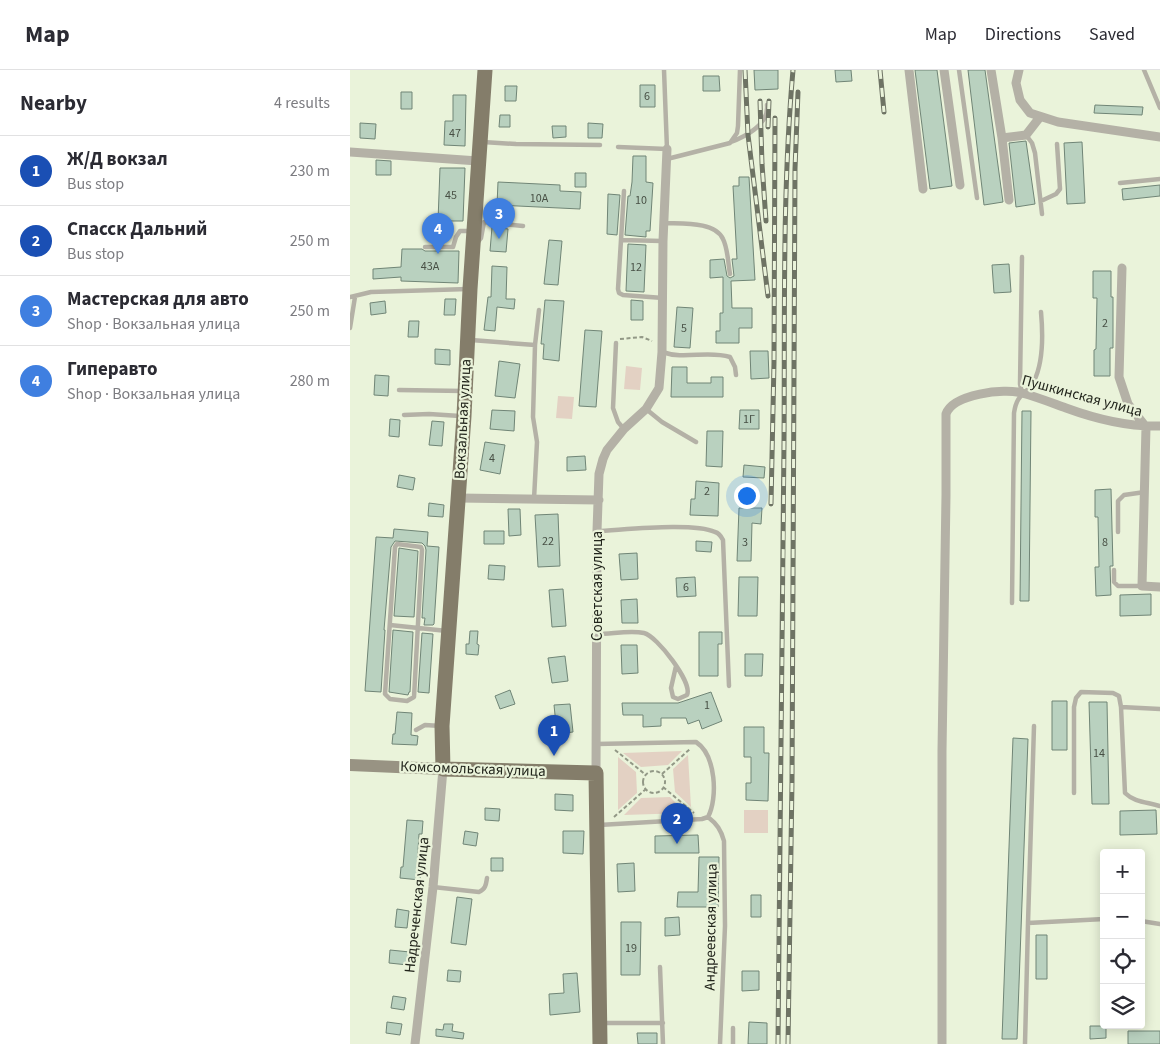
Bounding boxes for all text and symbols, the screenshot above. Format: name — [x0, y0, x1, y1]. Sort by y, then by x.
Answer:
text: Map — [25, 17, 70, 52]
text: Map — [925, 22, 957, 47]
text: Directions — [985, 22, 1061, 47]
text: Saved — [1089, 22, 1135, 47]
text: Nearby — [20, 88, 87, 118]
house number: 6 — [644, 88, 650, 105]
text: 4 results — [274, 92, 330, 114]
house number: 47 — [449, 125, 461, 142]
text: Ж/Д вокзал — [67, 146, 168, 173]
text: 1 — [32, 160, 40, 182]
text: 230 m — [290, 160, 330, 182]
text: Bus stop — [67, 173, 124, 195]
house number: 45 — [445, 187, 457, 204]
house number: 10А — [530, 190, 549, 207]
house number: 10 — [635, 192, 647, 209]
pin: 3 — [483, 198, 515, 239]
pin: 4 — [422, 213, 454, 254]
text: Спасск Дальний — [67, 216, 207, 243]
text: 2 — [32, 230, 40, 252]
text: 250 m — [290, 230, 330, 252]
text: Bus stop — [67, 243, 124, 265]
house number: 43А — [421, 258, 440, 275]
house number: 12 — [630, 259, 642, 276]
text: Мастерская для авто — [67, 286, 249, 313]
text: 3 — [32, 300, 40, 322]
text: 250 m — [290, 300, 330, 322]
text: Shop · Вокзальная улица — [67, 313, 240, 335]
house number: 2 — [1102, 315, 1108, 332]
house number: 5 — [681, 320, 687, 337]
text: Гиперавто — [67, 356, 158, 383]
street label: Вокзальная улица — [449, 358, 477, 480]
text: 4 — [32, 370, 40, 392]
text: 280 m — [290, 370, 330, 392]
street label: Пушкинская улица — [1019, 370, 1145, 422]
text: Shop · Вокзальная улица — [67, 383, 240, 405]
house number: 1Г — [743, 411, 755, 428]
house number: 4 — [489, 450, 495, 467]
house number: 2 — [704, 483, 710, 500]
your location — [734, 483, 760, 509]
street label: Советская улица — [587, 531, 608, 641]
house number: 22 — [542, 533, 554, 550]
house number: 3 — [742, 534, 748, 551]
house number: 8 — [1102, 534, 1108, 551]
house number: 6 — [683, 579, 689, 596]
house number: 1 — [704, 697, 710, 714]
pin: 1 — [538, 715, 570, 756]
house number: 14 — [1093, 745, 1105, 762]
street label: Комсомольская улица — [400, 756, 546, 782]
pin: 2 — [661, 803, 693, 844]
street label: Надреченская улица — [399, 836, 435, 974]
map controls — [1100, 849, 1145, 1029]
button: + — [1100, 849, 1145, 894]
street label: Андреевская улица — [699, 863, 723, 991]
button: − — [1100, 894, 1145, 939]
button: locate — [1100, 939, 1145, 984]
house number: 19 — [625, 940, 637, 957]
button: layers — [1100, 984, 1145, 1029]

